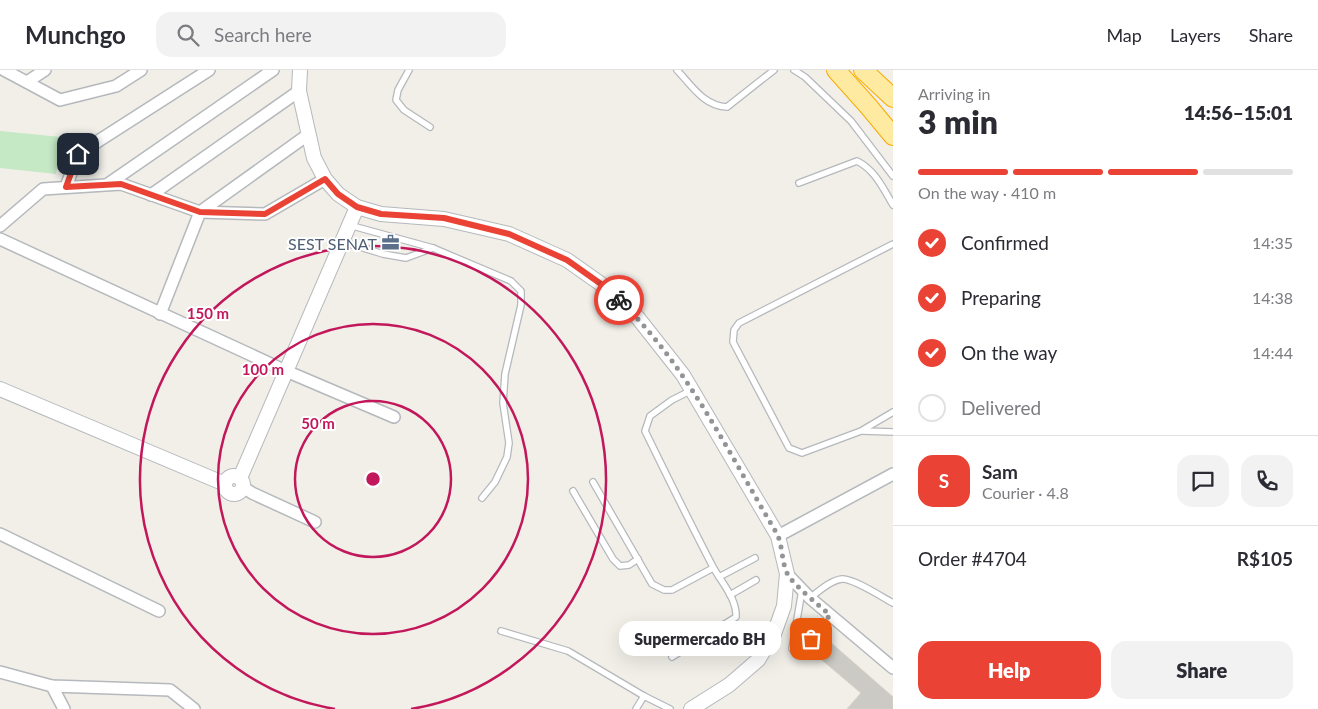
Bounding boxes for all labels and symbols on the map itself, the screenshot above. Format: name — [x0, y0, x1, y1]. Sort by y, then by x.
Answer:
pin — [57, 133, 99, 175]
office icon: SEST SENAT — [381, 233, 401, 253]
place label: SEST SENAT — [288, 234, 378, 253]
courier — [594, 275, 644, 325]
text: 150 m — [187, 304, 229, 322]
text: 100 m — [242, 360, 284, 378]
text: 50 m — [301, 414, 335, 432]
centre of rings — [364, 470, 382, 488]
pin — [790, 618, 832, 660]
callout: Supermercado BH — [618, 622, 781, 656]

